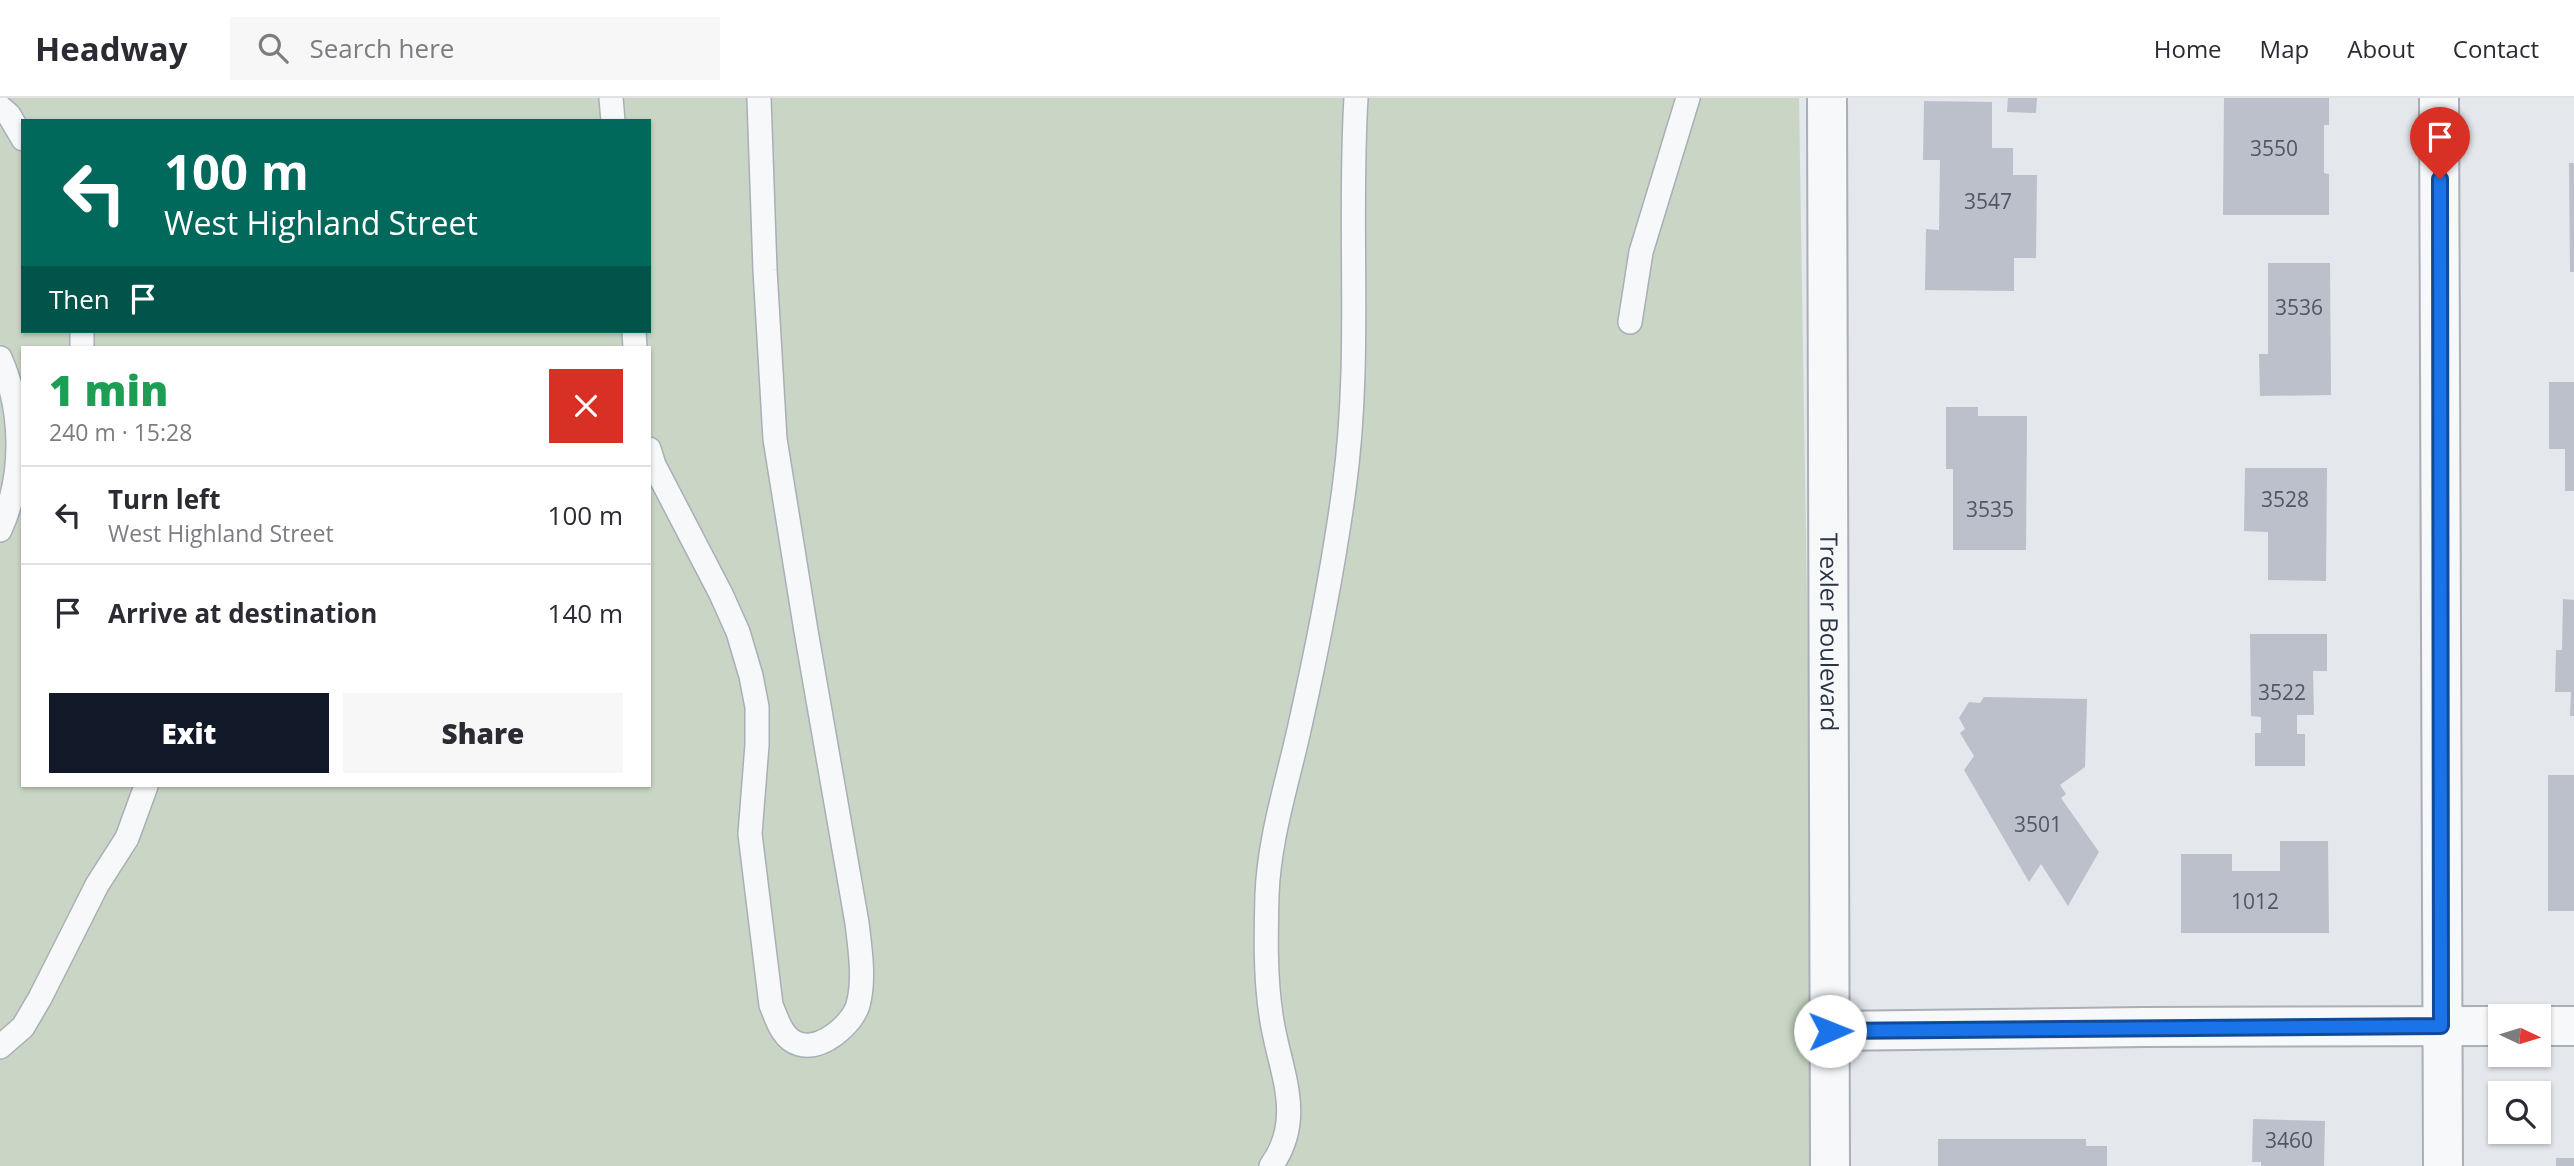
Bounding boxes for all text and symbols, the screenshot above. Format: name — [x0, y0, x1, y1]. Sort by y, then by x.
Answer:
search box — [230, 17, 720, 80]
text: Headway — [35, 26, 188, 71]
icon: search — [254, 29, 292, 67]
text: Search here — [310, 30, 454, 66]
text: Home — [2154, 32, 2222, 65]
text: Map — [2260, 32, 2309, 65]
text: About — [2347, 32, 2415, 65]
text: Contact — [2453, 32, 2539, 65]
pin — [2410, 107, 2470, 179]
icon: arrive — [2421, 118, 2459, 156]
house number: 3550 — [2250, 134, 2298, 162]
text: 100 m — [164, 138, 309, 204]
icon: left — [49, 147, 140, 238]
house number: 3547 — [1964, 187, 2012, 215]
text: West Highland Street — [164, 201, 478, 244]
icon: arrive — [124, 280, 162, 318]
text: Then — [49, 281, 110, 317]
house number: 3536 — [2275, 293, 2323, 321]
text: 1 min — [49, 361, 168, 418]
button: close — [549, 369, 623, 443]
text: 240 m · 15:28 — [49, 416, 192, 448]
text: Turn left — [108, 481, 220, 517]
house number: 3528 — [2261, 485, 2309, 513]
house number: 3535 — [1966, 495, 2014, 523]
icon: left — [49, 496, 87, 534]
text: 100 m — [548, 497, 623, 533]
text: West Highland Street — [108, 517, 334, 549]
street label: Trexler Boulevard — [1813, 533, 1847, 731]
icon: arrive — [49, 594, 87, 632]
text: Arrive at destination — [108, 595, 377, 631]
text: 140 m — [548, 595, 623, 631]
house number: 3522 — [2258, 678, 2306, 706]
button: Exit — [49, 693, 329, 773]
button: Share — [343, 693, 623, 773]
house number: 3501 — [2014, 810, 2062, 838]
house number: 1012 — [2231, 887, 2279, 915]
position arrow — [1793, 994, 1867, 1068]
north arrow — [2488, 1004, 2552, 1068]
map controls — [2488, 1004, 2551, 1144]
button: search — [2488, 1081, 2551, 1144]
house number: 3460 — [2265, 1126, 2313, 1154]

